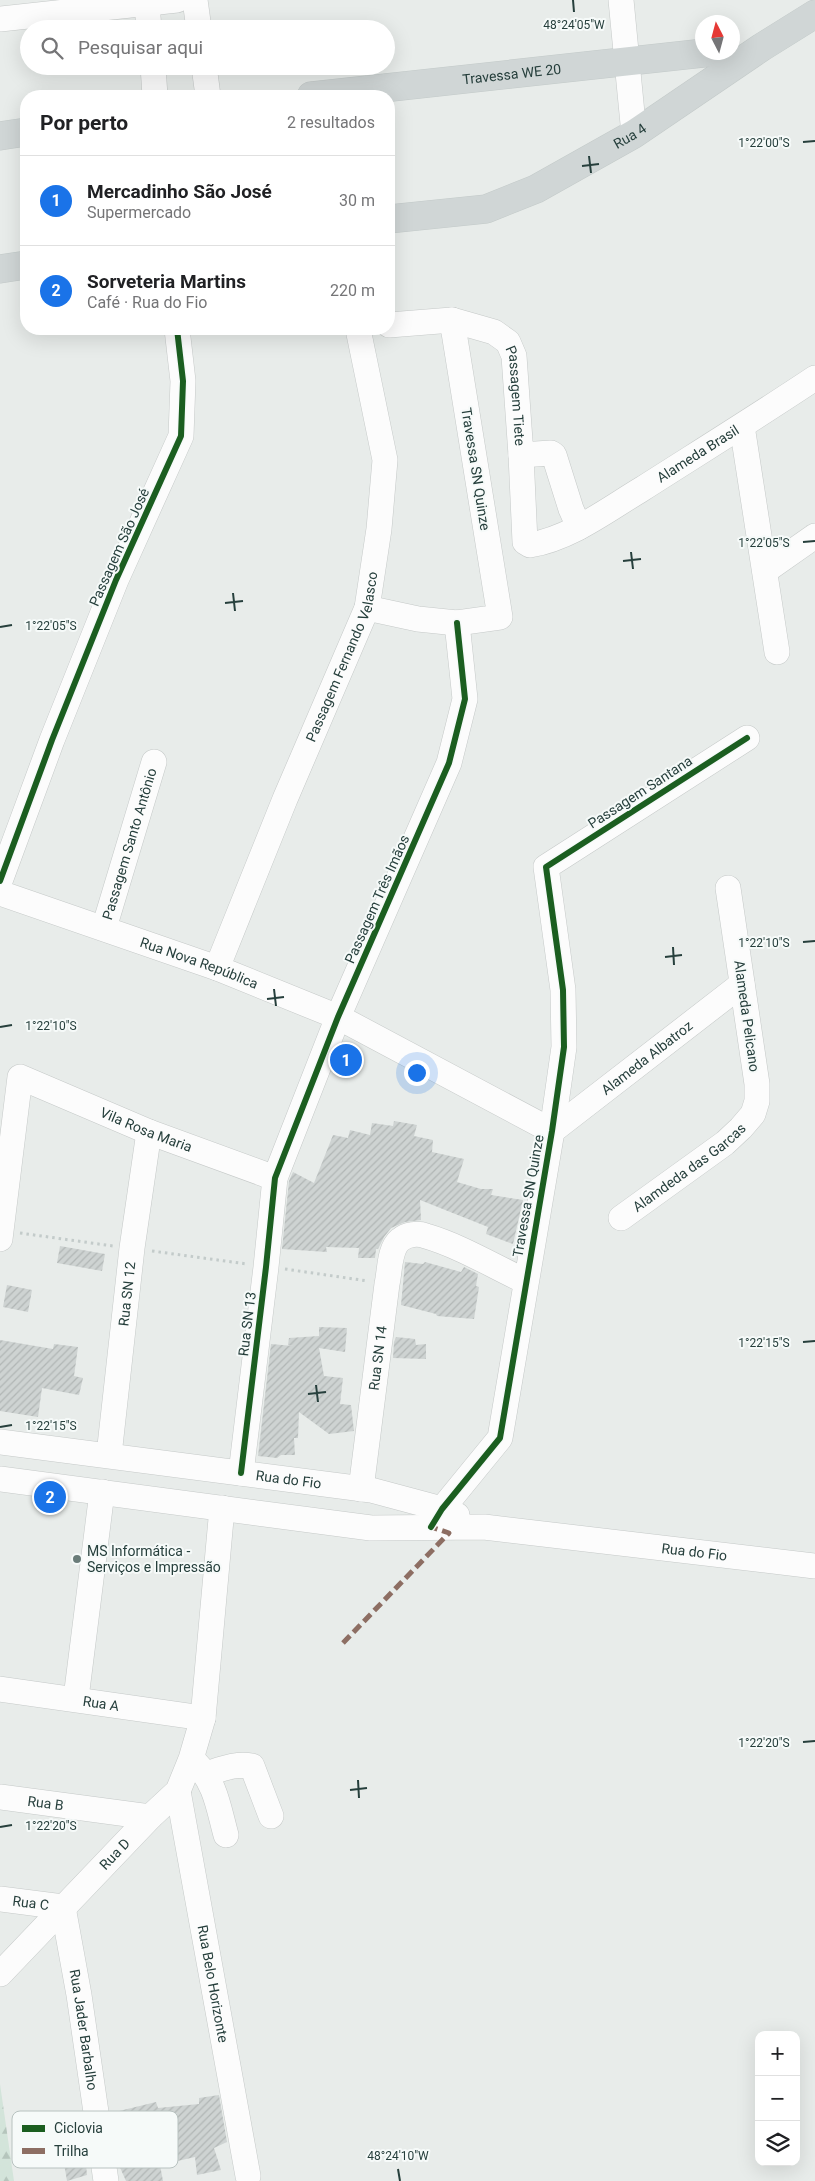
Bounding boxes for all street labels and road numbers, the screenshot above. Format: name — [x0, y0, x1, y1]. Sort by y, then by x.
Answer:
street label: Travessa WE 20 — [462, 61, 562, 87]
street label: Rua 4 — [611, 120, 649, 152]
street label: Passagem Tiete — [502, 343, 528, 446]
street label: Travessa SN Quinze — [458, 407, 494, 531]
street label: Alameda Brasil — [654, 422, 742, 485]
street label: Passagem São José — [86, 486, 152, 608]
street label: Passagem Fernando Velasco — [303, 570, 380, 744]
street label: Passagem Santana — [585, 752, 695, 832]
street label: Passagem Santo Antônio — [99, 766, 160, 921]
street label: Passagem Três Imãos — [341, 832, 413, 966]
street label: Rua Nova República — [138, 934, 260, 992]
street label: Alameda Pelicano — [731, 959, 763, 1073]
street label: Alameda Albatroz — [598, 1017, 696, 1098]
street label: Vila Rosa Maria — [98, 1104, 194, 1155]
street label: Alamdeda das Garcas — [630, 1120, 749, 1215]
street label: Travessa SN Quinze — [509, 1134, 547, 1258]
street label: Rua SN 12 — [115, 1261, 138, 1327]
street label: Rua SN 13 — [235, 1291, 259, 1357]
street label: Rua SN 14 — [366, 1325, 390, 1391]
street label: Rua do Fio — [255, 1467, 322, 1492]
street label: Rua do Fio — [661, 1540, 728, 1564]
street label: Rua A — [82, 1693, 120, 1714]
street label: Rua B — [27, 1793, 65, 1813]
street label: Rua D — [96, 1835, 133, 1873]
street label: Rua C — [12, 1893, 50, 1913]
street label: Rua Belo Horizonte — [195, 1924, 232, 2044]
street label: Rua Jader Barbalho — [66, 1968, 101, 2091]

